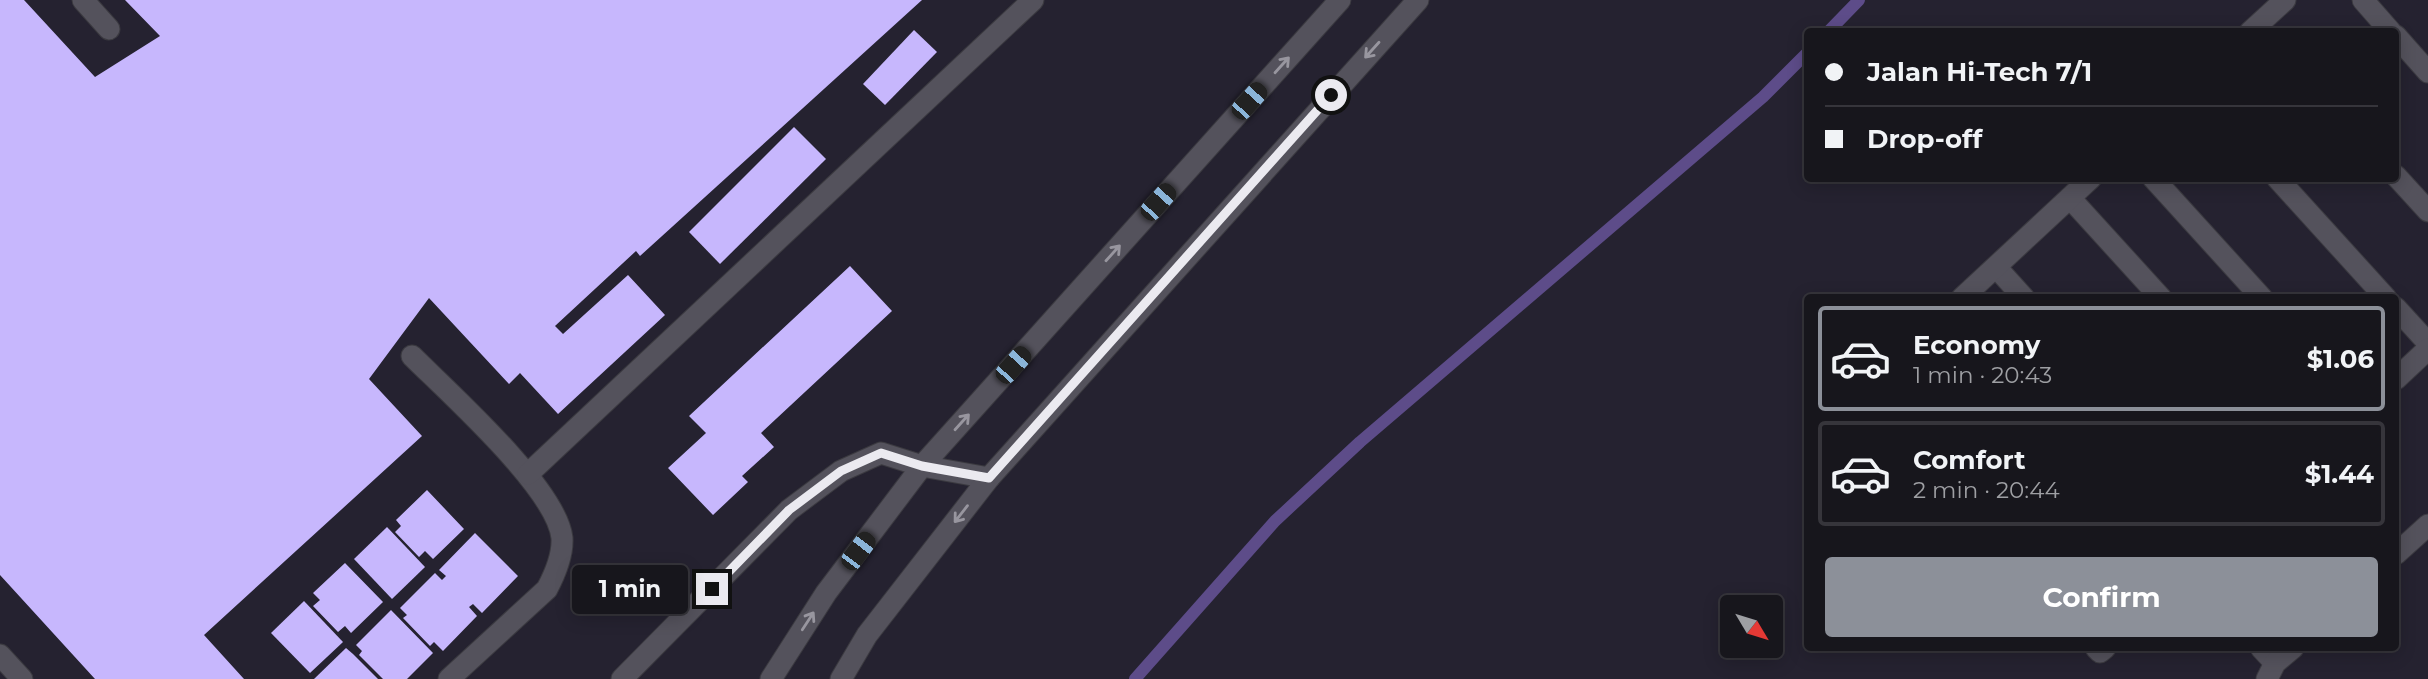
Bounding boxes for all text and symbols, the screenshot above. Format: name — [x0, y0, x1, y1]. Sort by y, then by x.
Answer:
one-way arrow — [1363, 41, 1380, 58]
one-way arrow — [1274, 56, 1290, 74]
text: Jalan Hi-Tech 7/1 — [1867, 56, 2092, 88]
car — [1228, 78, 1271, 124]
route start — [1315, 79, 1347, 111]
text: Drop-off — [1867, 123, 1982, 155]
car — [1137, 179, 1180, 225]
one-way arrow — [1105, 245, 1122, 262]
icon: car — [1829, 327, 1892, 390]
text: Economy — [1913, 329, 2040, 361]
car — [992, 342, 1035, 388]
text: $1.06 — [2307, 343, 2374, 375]
text: 1 min · 20:43 — [1913, 361, 2052, 389]
one-way arrow — [953, 414, 970, 431]
icon: car — [1829, 442, 1892, 505]
text: Comfort — [1913, 444, 2025, 476]
text: $1.44 — [2305, 458, 2374, 490]
text: 2 min · 20:44 — [1913, 476, 2060, 504]
one-way arrow — [954, 504, 969, 522]
car — [837, 528, 880, 574]
button: Confirm — [1825, 557, 2378, 637]
callout: 1 min — [572, 564, 688, 614]
route end — [696, 573, 728, 605]
text: 1 min — [599, 575, 661, 603]
north arrow — [1720, 595, 1783, 658]
map controls — [1720, 595, 1783, 658]
one-way arrow — [801, 612, 815, 632]

